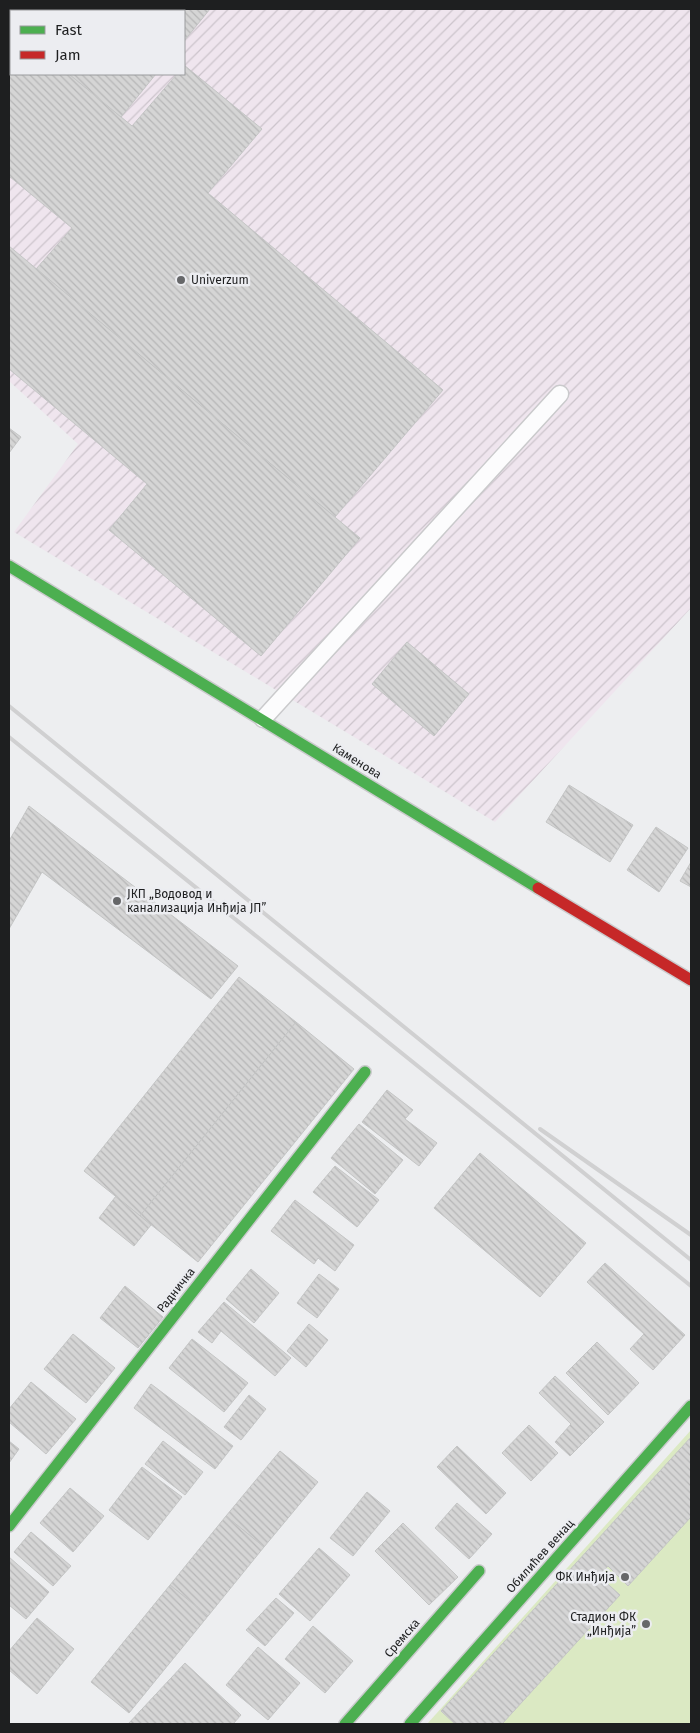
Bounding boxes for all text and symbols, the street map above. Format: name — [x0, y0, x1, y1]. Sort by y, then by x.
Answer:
legend — [10, 10, 185, 75]
text: Fast — [55, 21, 82, 39]
text: Jam — [55, 46, 81, 64]
place label: Univerzum — [191, 273, 249, 287]
marker: Univerzum — [175, 274, 187, 286]
street label: Каменова — [330, 740, 384, 782]
place label: ЈКП „Водовод и канализација Инђија ЈП” — [127, 887, 266, 915]
marker: ЈКП „Водовод и канализација Инђија ЈП” — [111, 895, 123, 907]
street label: Радничка — [154, 1265, 198, 1315]
street label: Обилићев венац — [503, 1516, 577, 1596]
place label: ФК Инђија — [555, 1570, 615, 1584]
marker: ФК Инђија — [619, 1571, 631, 1583]
place label: Стадион ФК „Инђија” — [570, 1610, 636, 1638]
street label: Сремска — [381, 1616, 423, 1660]
marker: Стадион ФК „Инђија” — [640, 1618, 652, 1630]

